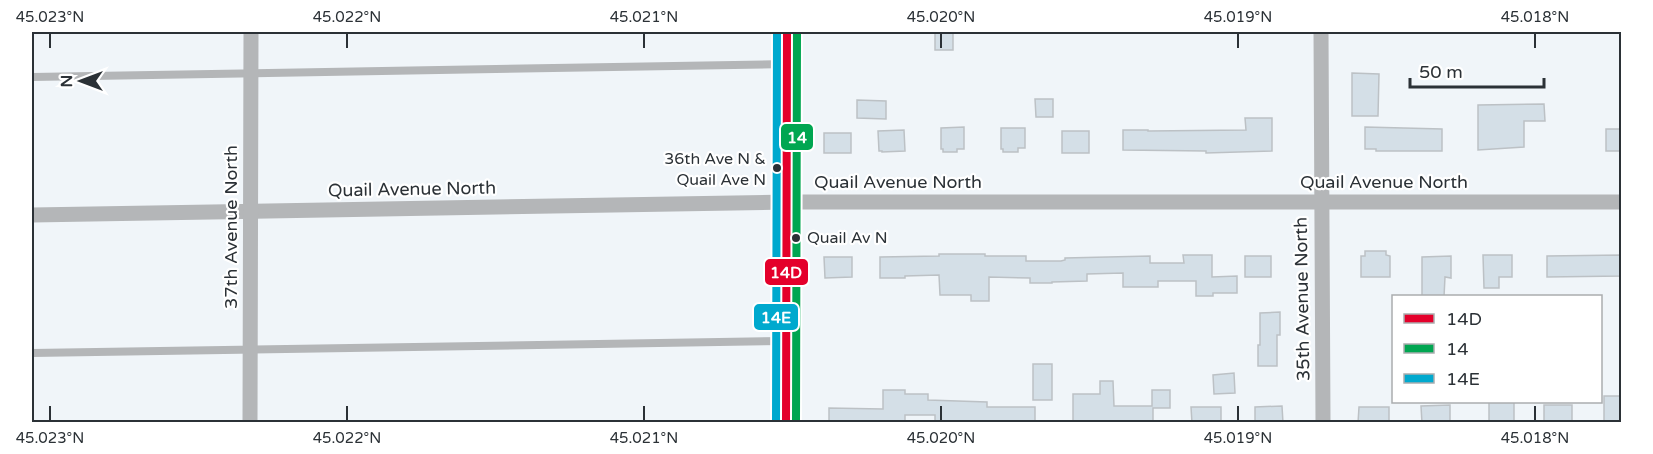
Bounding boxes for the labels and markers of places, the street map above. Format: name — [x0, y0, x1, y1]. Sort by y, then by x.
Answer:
place label: 36th Ave N & Quail Ave N — [664, 149, 766, 190]
marker: 36th Ave N & Quail Ave N — [771, 162, 783, 174]
place label: Quail Av N — [807, 228, 888, 248]
marker: Quail Av N — [790, 232, 802, 244]

